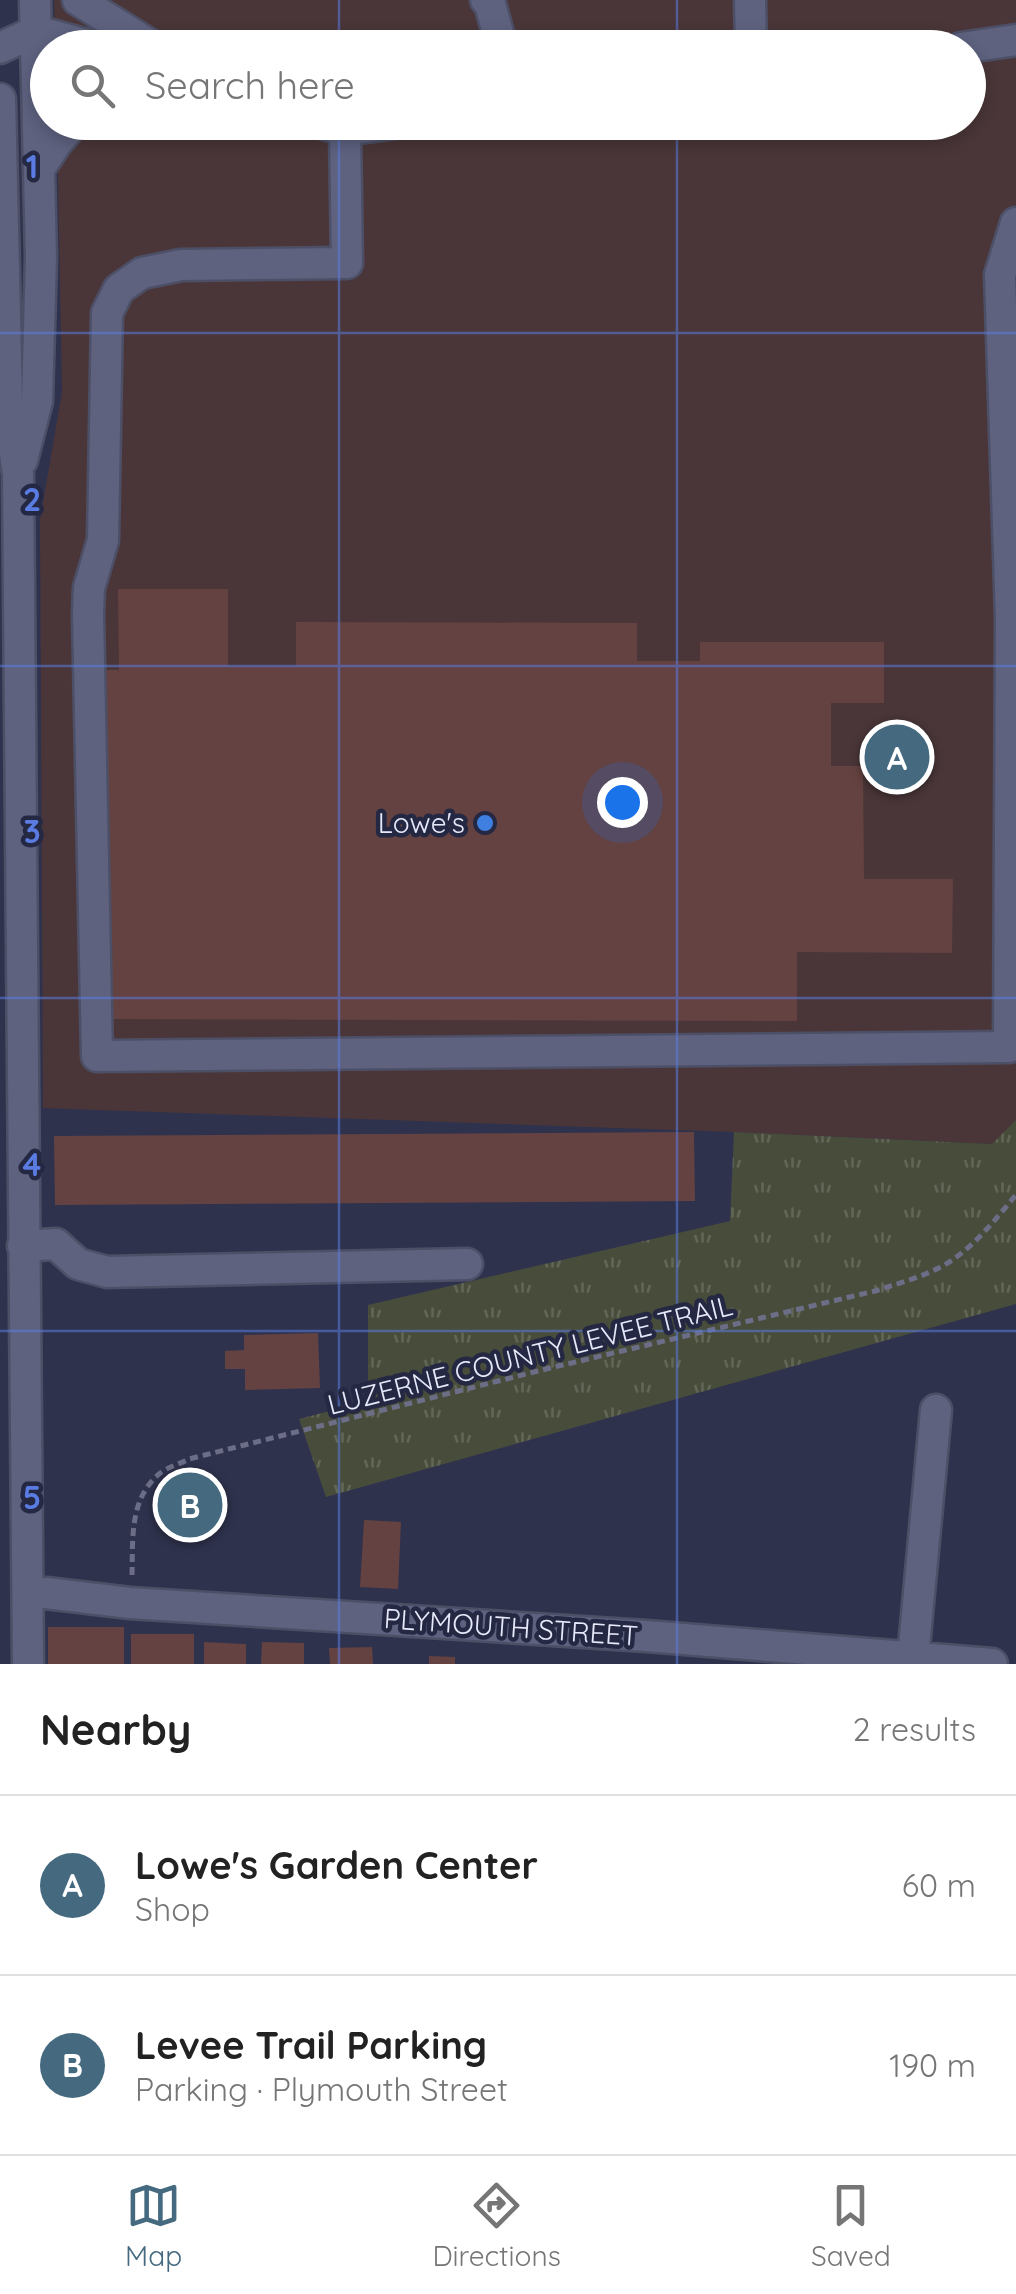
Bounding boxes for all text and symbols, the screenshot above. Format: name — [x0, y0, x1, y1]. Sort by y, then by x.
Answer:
search box — [30, 30, 986, 140]
icon: search — [65, 58, 120, 113]
text: Search here — [145, 61, 355, 109]
text: 1 — [26, 146, 38, 186]
text: 2 — [23, 479, 41, 519]
pin: A — [864, 720, 930, 794]
your location — [597, 777, 648, 828]
place label: Lowe's — [378, 805, 465, 840]
text: 3 — [23, 811, 41, 851]
marker: Lowe's — [474, 812, 496, 834]
text: 4 — [23, 1144, 42, 1184]
street label: LUZERNE COUNTY LEVEE TRAIL — [324, 1287, 736, 1422]
pin: B — [158, 1468, 222, 1542]
text: 5 — [23, 1477, 41, 1517]
street label: PLYMOUTH STREET — [383, 1600, 639, 1653]
text: Nearby — [40, 1703, 191, 1756]
text: 2 results — [853, 1709, 976, 1749]
text: Lowe's Garden Center — [135, 1841, 538, 1889]
text: A — [62, 1865, 83, 1905]
text: 60 m — [902, 1865, 976, 1905]
text: Shop — [135, 1889, 210, 1929]
text: Levee Trail Parking — [135, 2021, 487, 2069]
text: B — [62, 2045, 83, 2085]
text: 190 m — [889, 2045, 976, 2085]
text: Parking · Plymouth Street — [135, 2069, 508, 2109]
tab: Map — [125, 2178, 182, 2273]
tab: Directions — [432, 2178, 561, 2273]
tab: Saved — [811, 2178, 891, 2273]

